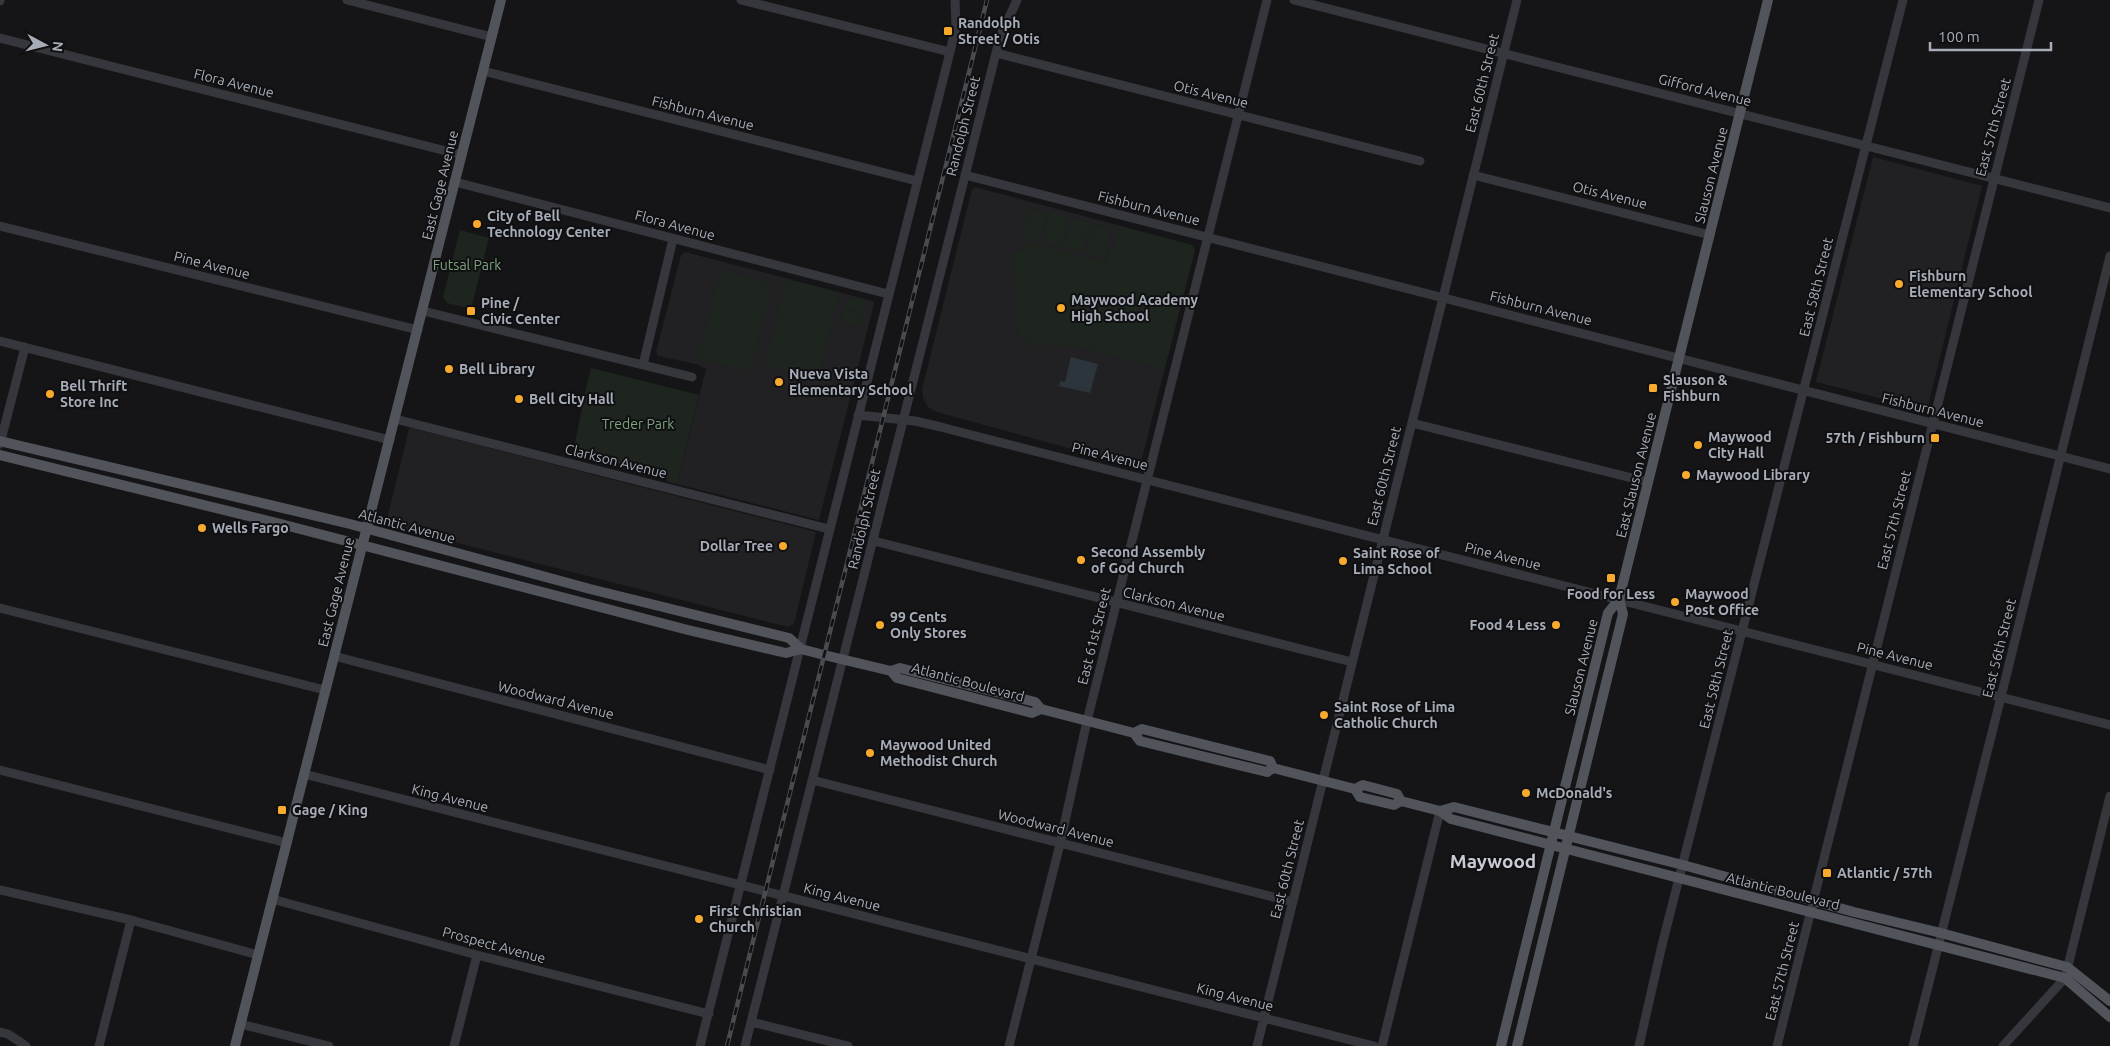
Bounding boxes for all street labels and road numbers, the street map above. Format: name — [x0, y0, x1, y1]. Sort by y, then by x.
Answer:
street label: East 60th Street — [1462, 31, 1502, 134]
street label: Flora Avenue — [192, 65, 276, 101]
street label: Gifford Avenue — [1657, 71, 1753, 109]
street label: Randolph Street — [943, 74, 983, 178]
street label: East 57th Street — [1972, 75, 2014, 178]
street label: Otis Avenue — [1172, 77, 1250, 111]
street label: Fishburn Avenue — [650, 93, 756, 133]
street label: Slauson Avenue — [1691, 125, 1731, 225]
street label: East Gage Avenue — [419, 129, 461, 241]
street label: Otis Avenue — [1571, 178, 1649, 212]
street label: Fishburn Avenue — [1096, 188, 1202, 228]
street label: Flora Avenue — [633, 207, 717, 243]
street label: East 58th Street — [1796, 235, 1836, 338]
street label: Pine Avenue — [172, 248, 252, 282]
street label: Fishburn Avenue — [1488, 288, 1594, 328]
street label: Fishburn Avenue — [1880, 390, 1986, 430]
street label: East Slauson Avenue — [1613, 411, 1659, 539]
street label: East 60th Street — [1364, 424, 1404, 527]
street label: Pine Avenue — [1070, 439, 1150, 473]
street label: Clarkson Avenue — [563, 441, 669, 481]
street label: Randolph Street — [845, 467, 883, 571]
street label: East 57th Street — [1874, 468, 1914, 571]
street label: Atlantic Avenue — [357, 505, 457, 547]
street label: East Gage Avenue — [315, 536, 357, 648]
street label: Pine Avenue — [1463, 539, 1543, 573]
street label: Clarkson Avenue — [1121, 584, 1227, 624]
street label: East 61st Street — [1074, 585, 1114, 686]
street label: East 56th Street — [1979, 596, 2019, 699]
street label: Slauson Avenue — [1561, 617, 1601, 717]
street label: East 58th Street — [1696, 627, 1736, 730]
street label: Pine Avenue — [1855, 639, 1935, 673]
street label: Atlantic Boulevard — [910, 659, 1026, 705]
street label: Woodward Avenue — [496, 678, 616, 722]
street label: King Avenue — [410, 781, 490, 815]
street label: Woodward Avenue — [996, 806, 1116, 850]
street label: East 60th Street — [1267, 817, 1307, 920]
street label: Atlantic Boulevard — [1725, 869, 1841, 913]
street label: King Avenue — [802, 880, 882, 914]
street label: East 57th Street — [1762, 919, 1802, 1022]
street label: Prospect Avenue — [441, 924, 547, 966]
street label: King Avenue — [1195, 980, 1275, 1014]

